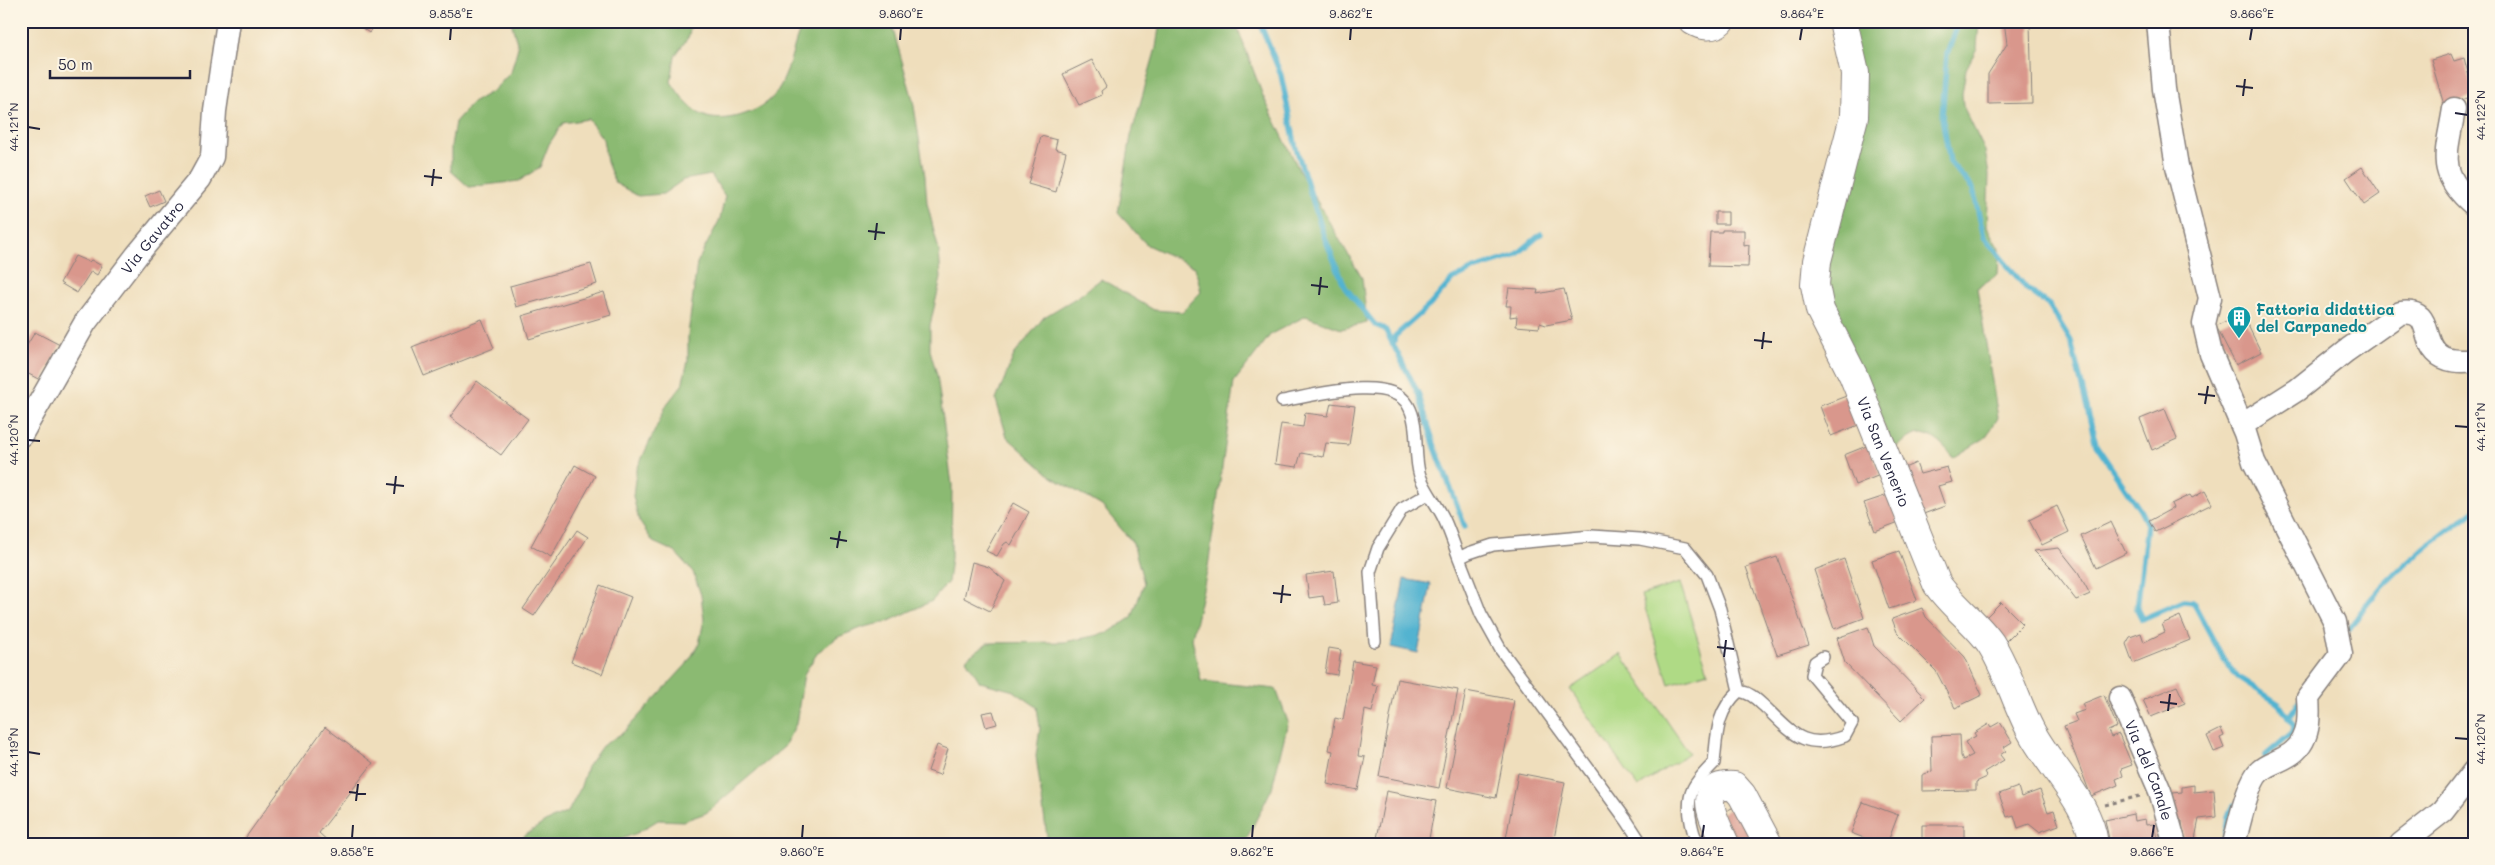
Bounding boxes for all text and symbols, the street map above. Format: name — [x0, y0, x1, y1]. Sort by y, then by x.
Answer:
text: 9.858°E — [429, 5, 473, 21]
text: 9.860°E — [879, 5, 923, 21]
text: 9.862°E — [1329, 5, 1373, 21]
text: 9.864°E — [1780, 5, 1824, 21]
text: 9.866°E — [2230, 5, 2274, 21]
scale bar — [50, 48, 190, 80]
text: 50 m — [58, 54, 93, 74]
text: 44.122°N — [2472, 90, 2488, 140]
text: 44.121°N — [5, 103, 21, 151]
street label: Via Gavatro — [116, 196, 188, 278]
place label: Fattoria didattica del Carpanedo — [2256, 299, 2395, 336]
building icon: Fattoria didattica del Carpanedo — [2226, 305, 2252, 339]
street label: Via San Venerio — [1853, 394, 1915, 510]
text: 44.121°N — [2472, 403, 2488, 451]
text: 44.120°N — [5, 415, 21, 465]
text: 44.120°N — [2472, 714, 2488, 764]
street label: Via del Canale — [2121, 717, 2178, 823]
text: 44.119°N — [5, 728, 21, 776]
text: 9.858°E — [330, 843, 374, 859]
text: 9.860°E — [780, 843, 824, 859]
text: 9.862°E — [1230, 843, 1274, 859]
text: 9.864°E — [1680, 843, 1724, 859]
text: 9.866°E — [2130, 843, 2174, 859]

